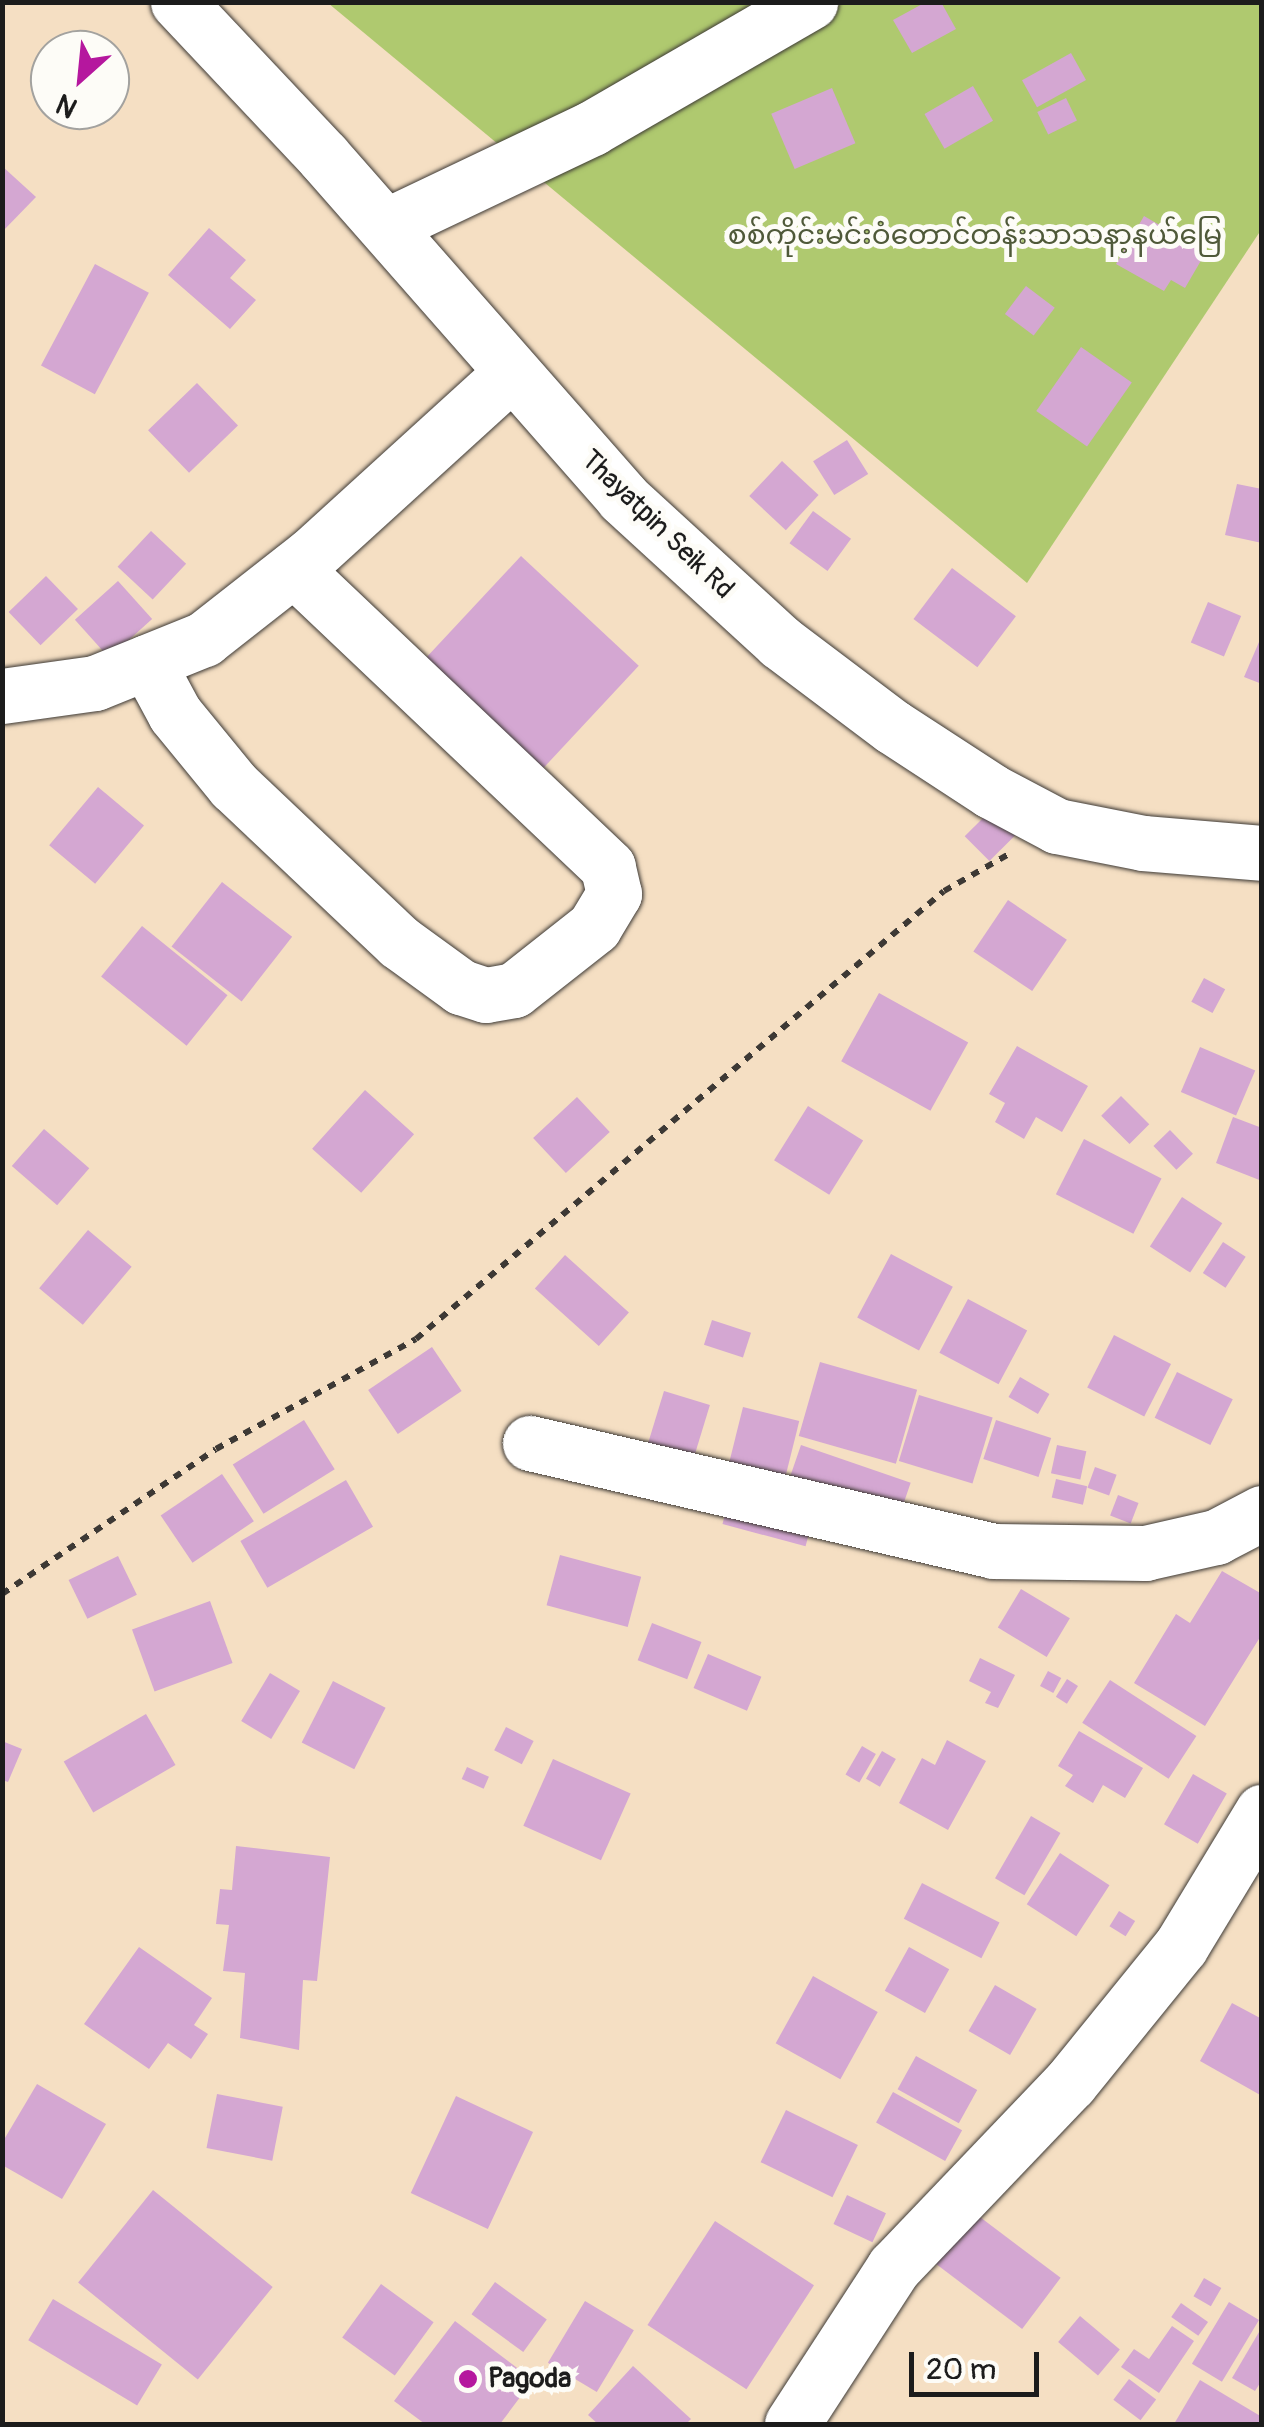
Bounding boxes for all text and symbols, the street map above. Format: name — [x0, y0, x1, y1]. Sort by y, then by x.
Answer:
north arrow — [30, 30, 130, 130]
text: N — [51, 86, 83, 125]
park label: စစ်ကိုင်းမင်းဝံတောင်တန်းသာသနာ့နယ်မြေ — [728, 219, 1222, 253]
street label: Thayatpin Seik Rd — [573, 444, 741, 606]
scale bar — [914, 2332, 1044, 2394]
text: 20 m — [926, 2351, 996, 2388]
place label: Pagoda — [488, 2362, 571, 2396]
marker: Pagoda — [457, 2368, 479, 2390]

